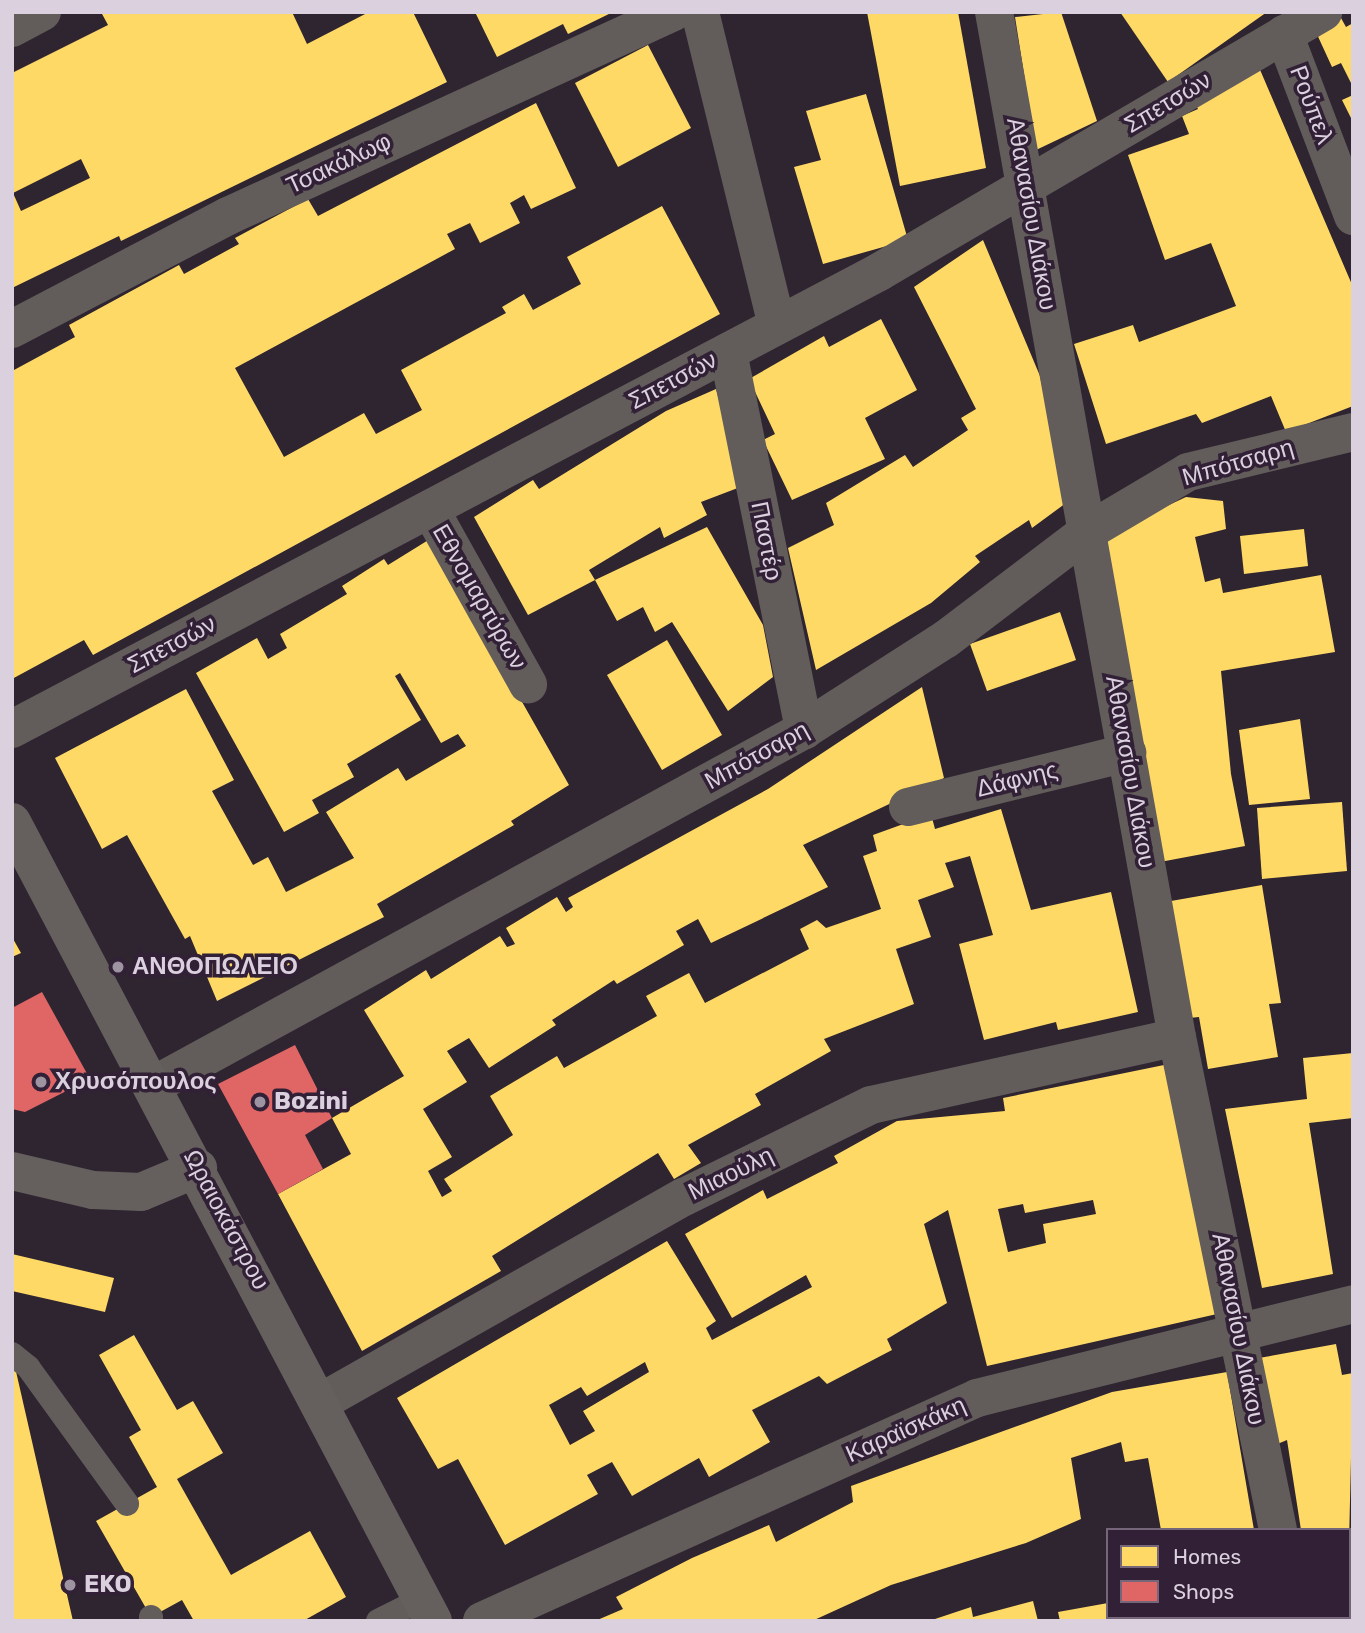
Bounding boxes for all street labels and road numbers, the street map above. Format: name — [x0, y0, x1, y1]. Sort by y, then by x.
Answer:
street label: Ρούπελ — [1283, 62, 1339, 148]
street label: Σπετσών — [1120, 66, 1216, 140]
street label: Αθανασίου Διάκου — [1000, 115, 1062, 313]
street label: Τσακάλωφ — [282, 127, 396, 201]
street label: Σπετσών — [624, 346, 722, 416]
street label: Μπότσαρη — [1179, 433, 1297, 493]
street label: Παστέρ — [744, 499, 788, 583]
street label: Εθνομαρτύρων — [426, 519, 532, 675]
street label: Σπετσών — [123, 610, 221, 680]
street label: Αθανασίου Διάκου — [1099, 673, 1161, 871]
street label: Μπότσαρη — [700, 716, 814, 796]
street label: Δάφνης — [974, 756, 1060, 804]
street label: Μιαούλη — [684, 1141, 778, 1207]
street label: Ωραιοκάστρου — [177, 1145, 275, 1295]
street label: Αθανασίου Διάκου — [1205, 1231, 1271, 1427]
street label: Καραϊσκάκη — [842, 1391, 970, 1469]

